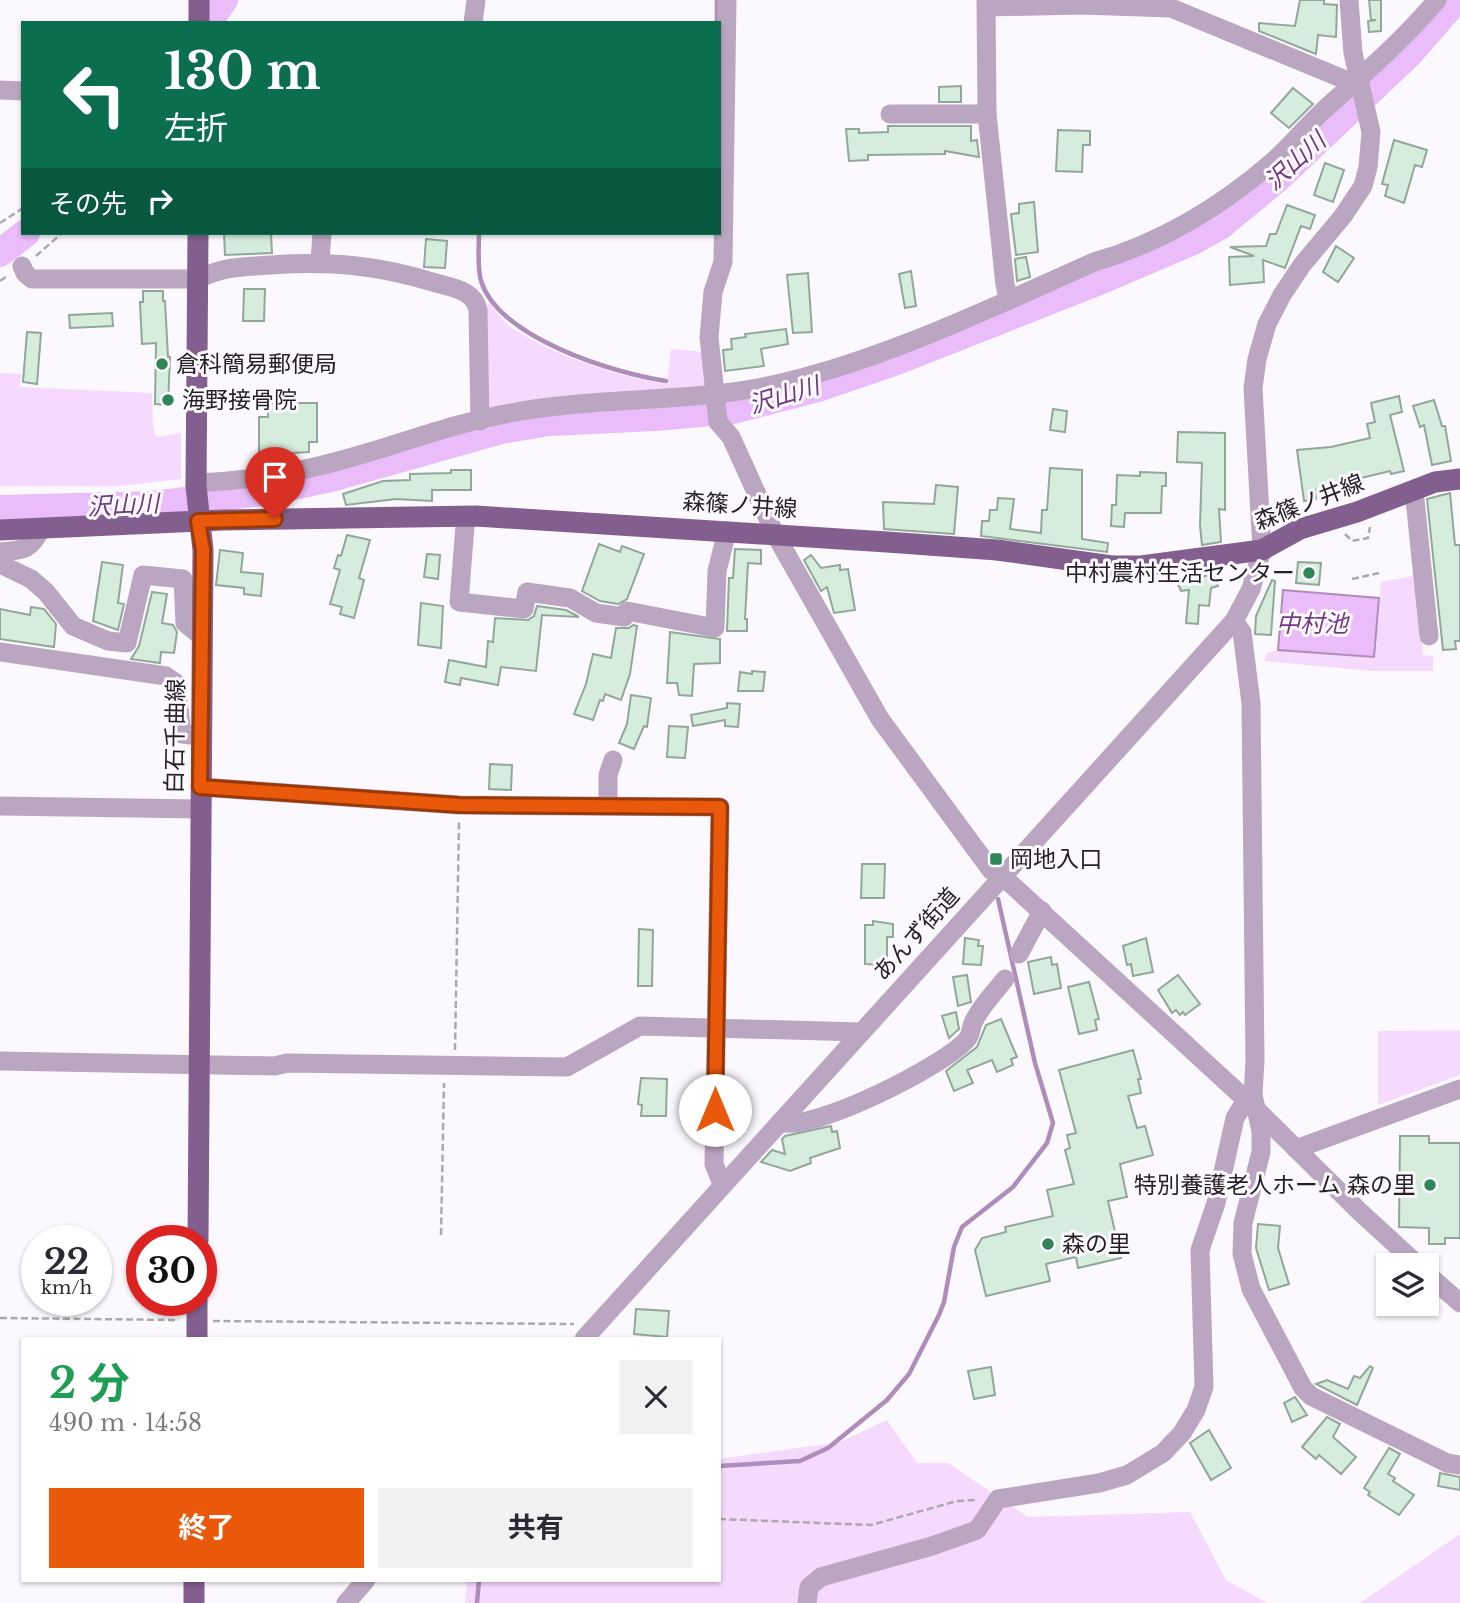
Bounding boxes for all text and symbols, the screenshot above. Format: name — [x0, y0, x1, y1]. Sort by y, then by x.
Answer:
text: 130 m — [164, 41, 321, 102]
icon: left — [49, 49, 140, 140]
text: 左折 — [164, 108, 228, 148]
water label: 沢山川 — [1259, 124, 1334, 196]
icon: right — [141, 182, 179, 220]
text: その先 — [49, 188, 127, 220]
place label: 倉科簡易郵便局 — [176, 350, 337, 378]
marker: 倉科簡易郵便局 — [154, 356, 170, 372]
water label: 沢山川 — [745, 370, 826, 419]
place label: 海野接骨院 — [182, 386, 297, 414]
marker: 海野接骨院 — [160, 392, 176, 408]
pin — [245, 447, 305, 519]
icon: arrive — [256, 458, 294, 496]
street label: 森篠ノ井線 — [1250, 468, 1368, 536]
street label: 森篠ノ井線 — [682, 487, 798, 523]
water label: 沢山川 — [86, 488, 163, 521]
place label: 中村農村生活センター — [1065, 559, 1295, 587]
marker: 中村農村生活センター — [1301, 565, 1317, 581]
water label: 中村池 — [1276, 609, 1350, 638]
street label: 白石千曲線 — [160, 678, 190, 794]
place label: 岡地入口 — [1010, 845, 1102, 873]
marker: 岡地入口 — [988, 851, 1004, 867]
street label: あんず街道 — [867, 882, 965, 986]
position arrow — [678, 1073, 752, 1147]
place label: 特別養護老人ホーム 森の里 — [1134, 1171, 1416, 1199]
marker: 特別養護老人ホーム 森の里 — [1422, 1177, 1438, 1193]
speed limit sign: 30 — [126, 1225, 217, 1316]
place label: 森の里 — [1062, 1230, 1131, 1258]
marker: 森の里 — [1040, 1236, 1056, 1252]
text: 22 — [44, 1240, 89, 1283]
map controls — [1376, 1253, 1439, 1316]
button: layers — [1376, 1253, 1439, 1316]
text: km/h — [41, 1277, 92, 1299]
text: 2 分 — [49, 1357, 130, 1409]
button: close — [619, 1360, 693, 1434]
text: 490 m · 14:58 — [49, 1409, 202, 1437]
button: 終了 — [49, 1488, 364, 1568]
button: 共有 — [378, 1488, 693, 1568]

